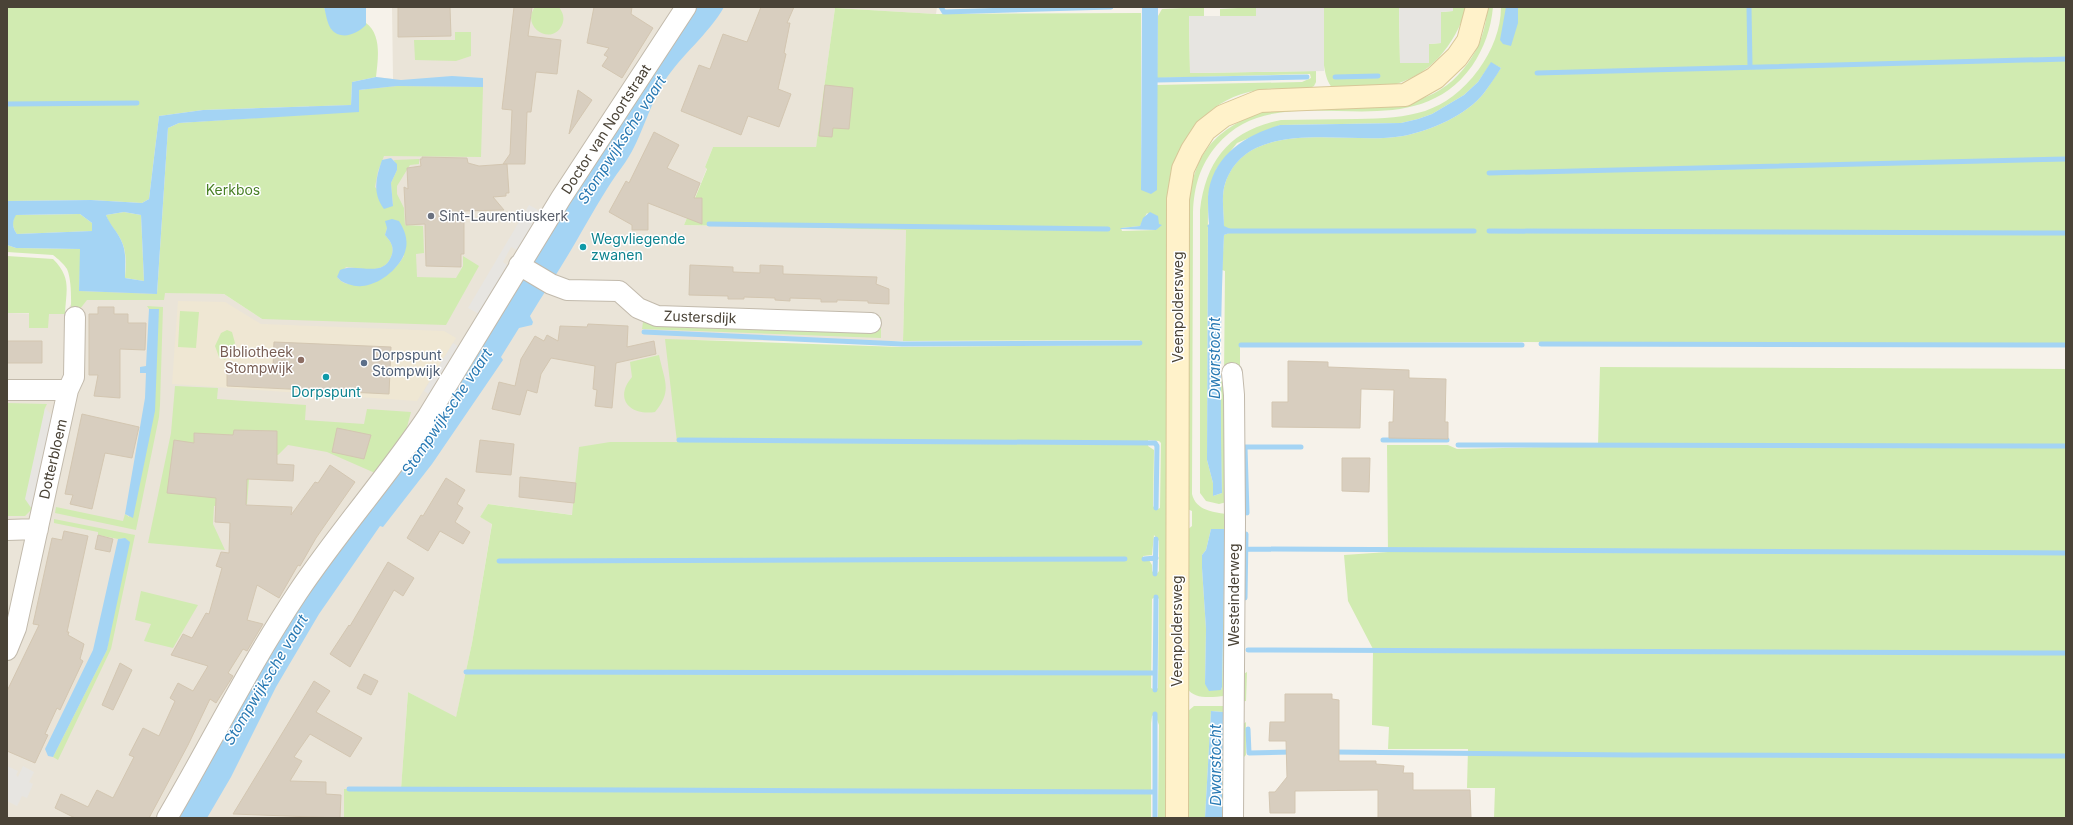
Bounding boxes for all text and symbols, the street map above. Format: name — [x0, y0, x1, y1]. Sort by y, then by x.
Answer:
street label: Doctor van Noortstraat — [557, 60, 654, 197]
water label: Stompwijksche vaart — [573, 71, 671, 207]
park label: Kerkbos — [206, 181, 260, 198]
place label: Sint-Laurentiuskerk — [439, 207, 569, 224]
marker: Sint-Laurentiuskerk — [426, 211, 436, 221]
place label: Wegvliegende zwanen — [591, 230, 685, 263]
marker: Wegvliegende zwanen — [578, 242, 588, 252]
street label: Veenpoldersweg — [1169, 251, 1186, 363]
street label: Zustersdijk — [663, 307, 737, 326]
water label: Dwarstocht — [1205, 316, 1224, 399]
place label: Bibliotheek Stompwijk — [220, 343, 293, 376]
water label: Stompwijksche vaart — [397, 344, 497, 479]
place label: Dorpspunt Stompwijk — [372, 346, 442, 379]
marker: Bibliotheek Stompwijk — [296, 355, 306, 365]
marker: Dorpspunt Stompwijk — [359, 358, 369, 368]
marker: Dorpspunt — [321, 372, 331, 382]
place label: Dorpspunt — [291, 383, 361, 400]
street label: Dotterbloem — [35, 417, 70, 501]
street label: Westeinderweg — [1225, 544, 1242, 646]
street label: Veenpoldersweg — [1168, 575, 1185, 687]
water label: Stompwijksche vaart — [219, 610, 313, 748]
water label: Dwarstocht — [1206, 723, 1225, 806]

